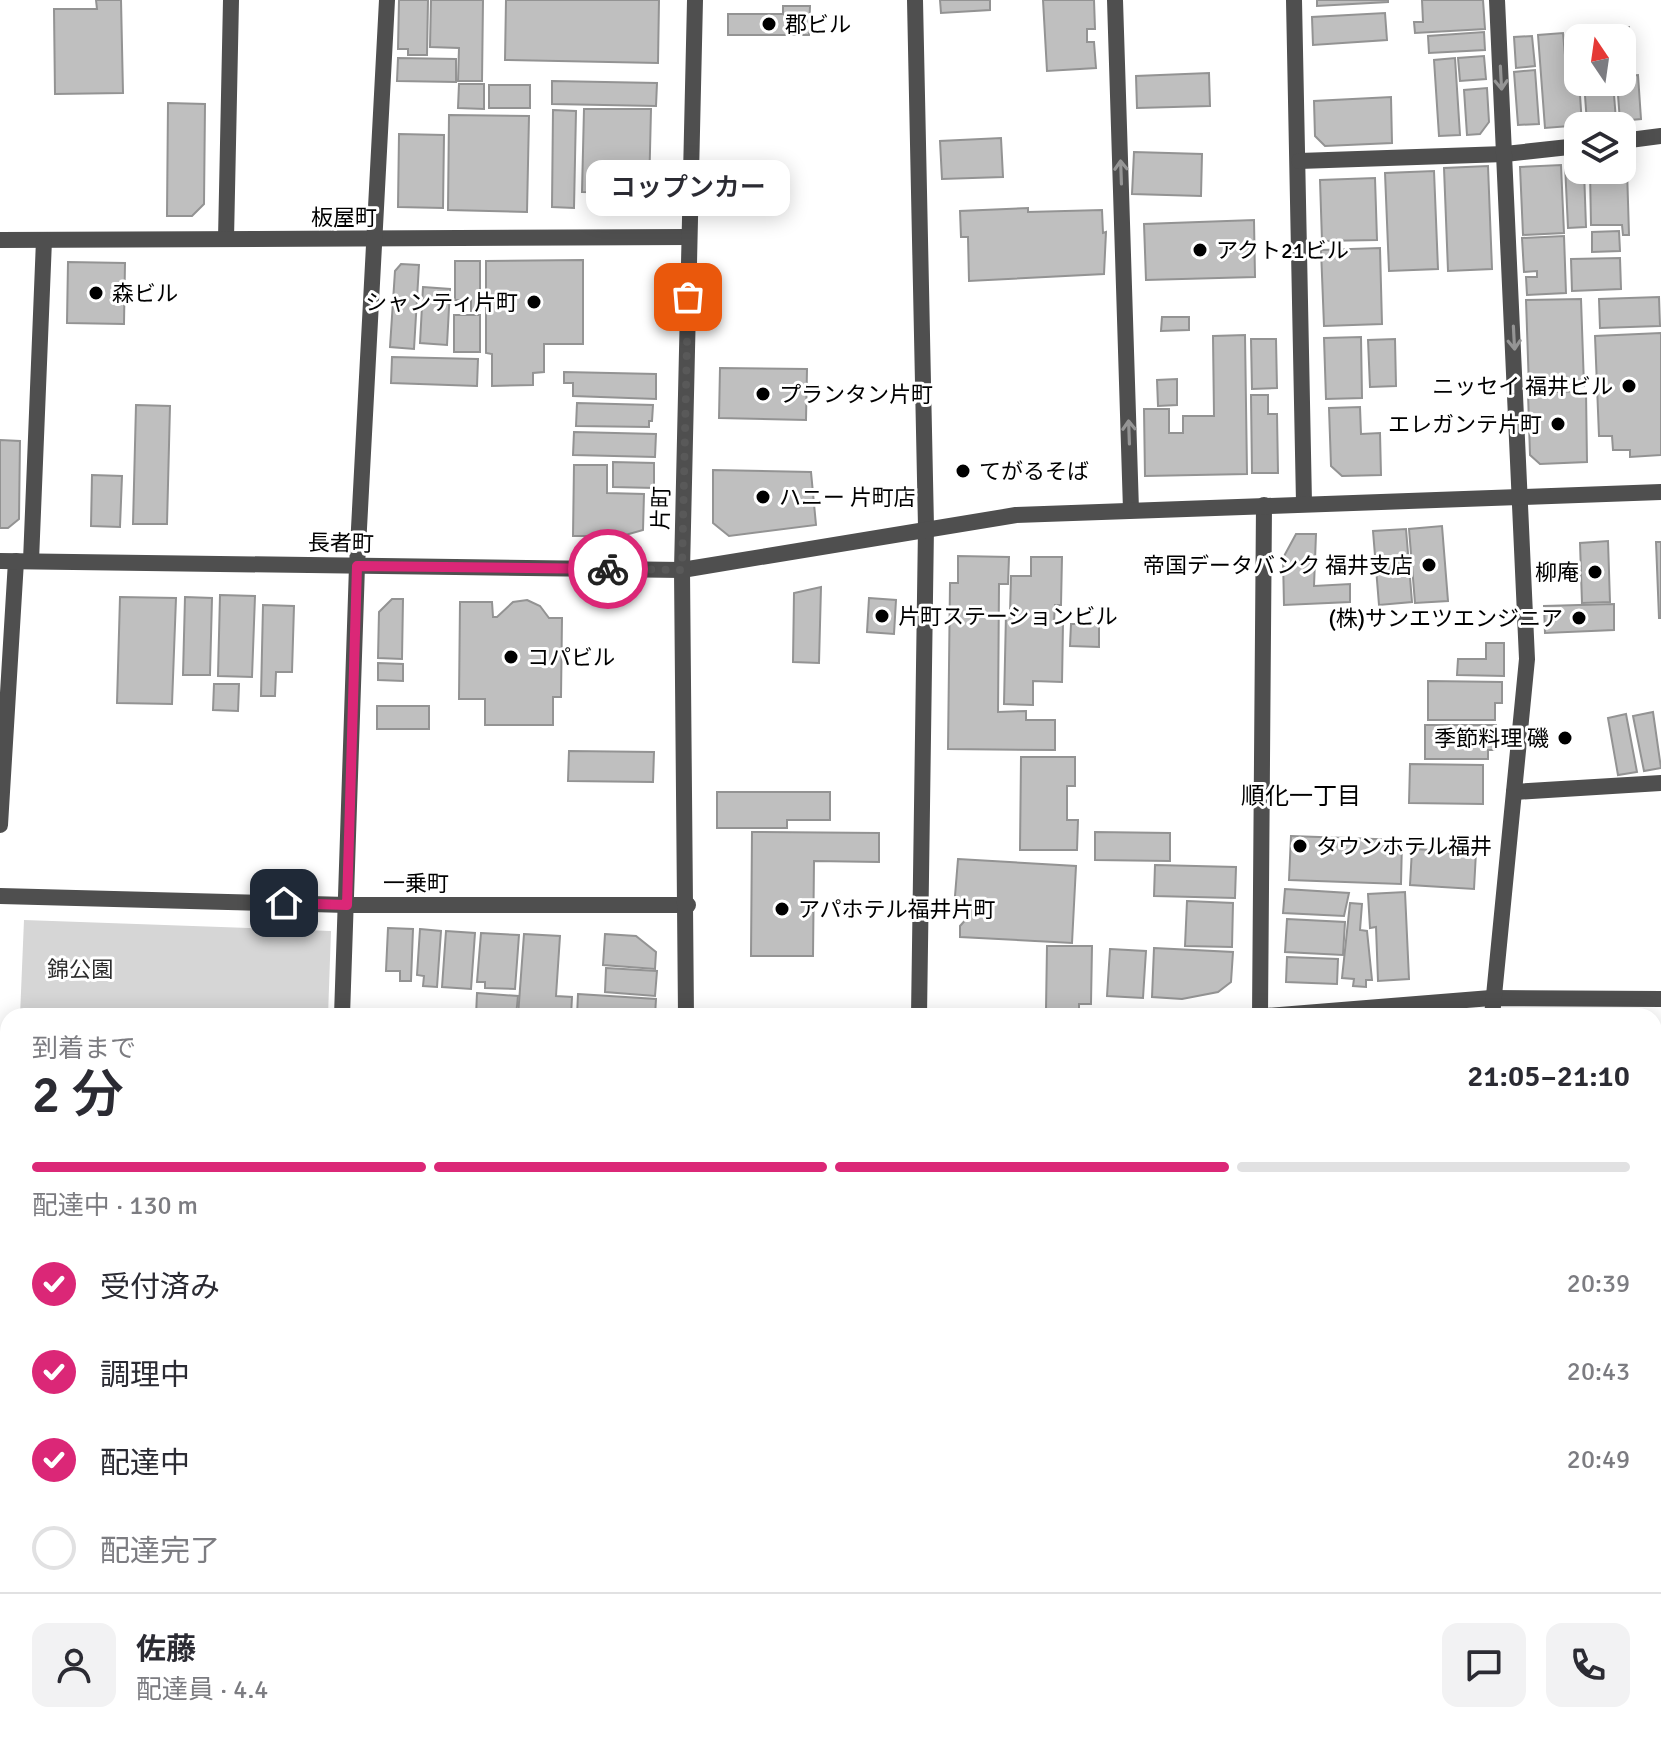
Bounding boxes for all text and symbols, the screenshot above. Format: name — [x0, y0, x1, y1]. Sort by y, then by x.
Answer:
place label: 郡ビル — [785, 11, 851, 38]
marker: 郡ビル — [760, 15, 778, 33]
north arrow — [1564, 24, 1636, 96]
map controls — [1564, 24, 1636, 184]
one-way arrow — [1494, 64, 1509, 91]
button: layers — [1564, 112, 1636, 184]
one-way arrow — [1113, 159, 1128, 186]
callout: コップンカー — [586, 161, 790, 217]
text: コップンカー — [610, 172, 766, 204]
street label: 板屋町 — [311, 204, 377, 231]
place label: アクト21ビル — [1216, 237, 1349, 264]
marker: アクト21ビル — [1191, 241, 1209, 259]
pin — [654, 263, 722, 331]
icon: bag — [666, 275, 710, 319]
place label: 森ビル — [112, 280, 178, 307]
marker: 森ビル — [87, 284, 105, 302]
place label: シャンティ片町 — [365, 289, 518, 316]
marker: シャンティ片町 — [525, 293, 543, 311]
one-way arrow — [1507, 324, 1522, 351]
place label: ニッセイ 福井ビル — [1432, 373, 1613, 400]
marker: ニッセイ 福井ビル — [1620, 377, 1638, 395]
place label: プランタン片町 — [779, 381, 933, 408]
marker: プランタン片町 — [754, 385, 772, 403]
place label: エレガンテ片町 — [1388, 411, 1542, 438]
marker: エレガンテ片町 — [1549, 415, 1567, 433]
one-way arrow — [1121, 419, 1136, 446]
place label: てがるそば — [979, 458, 1089, 485]
marker: てがるそば — [954, 462, 972, 480]
place label: ハニー 片町店 — [779, 484, 916, 511]
street label: 片町 — [647, 486, 675, 530]
marker: ハニー 片町店 — [754, 488, 772, 506]
street label: 長者町 — [308, 529, 374, 557]
courier — [568, 529, 648, 609]
icon: bike — [586, 547, 630, 591]
place label: 帝国データバンク 福井支店 — [1143, 552, 1413, 579]
marker: 帝国データバンク 福井支店 — [1420, 556, 1438, 574]
place label: 柳庵 — [1535, 559, 1579, 586]
marker: 柳庵 — [1586, 563, 1604, 581]
place label: 片町ステーションビル — [898, 603, 1118, 630]
place label: (株)サンエツエンジニア — [1328, 605, 1563, 632]
marker: 片町ステーションビル — [873, 607, 891, 625]
marker: (株)サンエツエンジニア — [1570, 609, 1588, 627]
place label: コパビル — [527, 644, 615, 671]
marker: コパビル — [502, 648, 520, 666]
place label: 季節料理 磯 — [1434, 725, 1549, 752]
marker: 季節料理 磯 — [1556, 729, 1574, 747]
district label: 順化一丁目 — [1241, 781, 1361, 811]
place label: タウンホテル福井 — [1316, 833, 1492, 860]
marker: タウンホテル福井 — [1291, 837, 1309, 855]
pin — [250, 869, 318, 937]
street label: 一乗町 — [383, 870, 449, 897]
icon: home — [262, 881, 306, 925]
place label: アパホテル福井片町 — [798, 896, 996, 923]
marker: アパホテル福井片町 — [773, 900, 791, 918]
park label: 錦公園 — [47, 956, 113, 983]
text: 到着まで — [32, 1033, 136, 1065]
text: 21:05–21:10 — [1467, 1058, 1630, 1095]
text: 2 分 — [32, 1063, 124, 1127]
text: 配達中 · 130 m — [32, 1190, 198, 1222]
icon: check — [32, 1262, 76, 1306]
text: 20:39 — [1567, 1268, 1630, 1300]
text: 受付済み — [100, 1269, 220, 1306]
icon: check — [32, 1350, 76, 1394]
text: 20:43 — [1567, 1356, 1630, 1388]
text: 調理中 — [100, 1357, 190, 1394]
icon: check — [32, 1438, 76, 1482]
text: 20:49 — [1567, 1444, 1630, 1476]
text: 配達中 — [100, 1445, 190, 1482]
text: 配達完了 — [100, 1533, 220, 1570]
button: person — [32, 1623, 116, 1707]
button: chat — [1442, 1623, 1526, 1707]
button: phone — [1546, 1623, 1630, 1707]
text: 佐藤 — [136, 1631, 196, 1668]
text: 配達員 · 4.4 — [136, 1674, 268, 1706]

